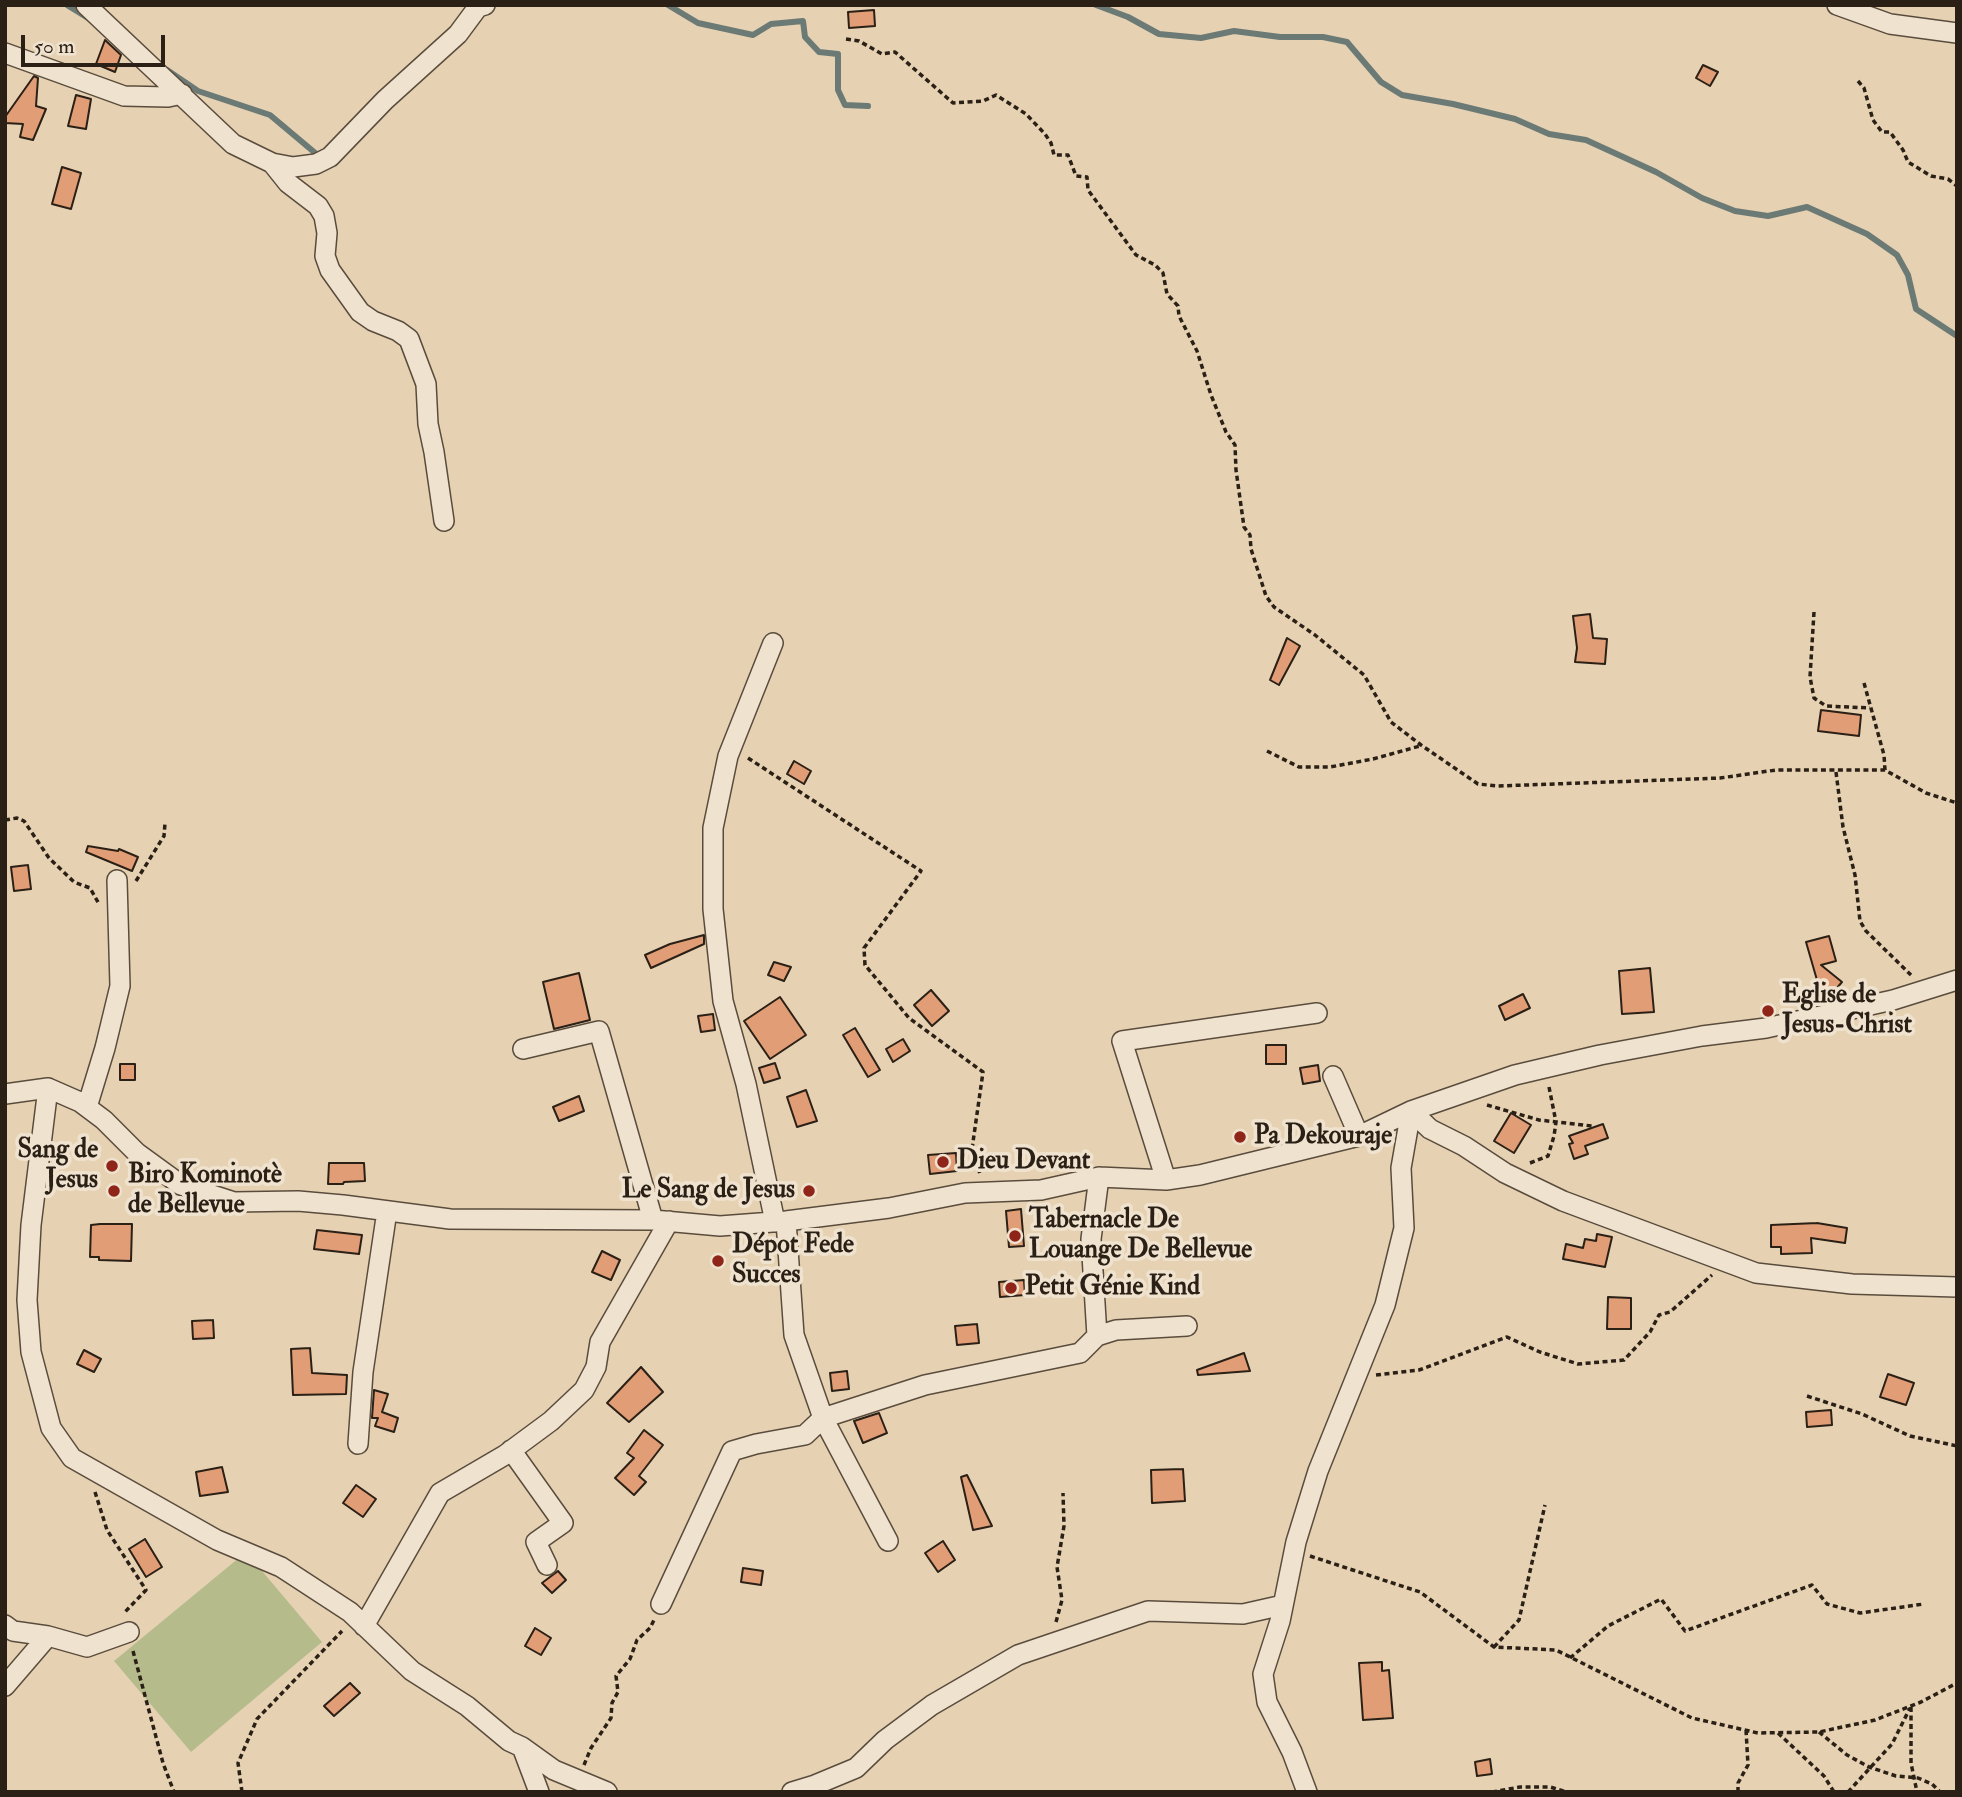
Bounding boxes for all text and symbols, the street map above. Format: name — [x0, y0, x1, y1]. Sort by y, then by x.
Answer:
scale bar — [24, 21, 168, 65]
text: 50 m — [34, 33, 75, 60]
place label: Eglise de Jesus-Christ — [1782, 980, 1912, 1042]
marker: Eglise de Jesus-Christ — [1760, 1003, 1776, 1019]
place label: Pa Dekouraje — [1254, 1121, 1392, 1153]
marker: Pa Dekouraje — [1232, 1129, 1248, 1145]
place label: Sang de Jesus — [18, 1135, 98, 1196]
place label: Dieu Devant — [957, 1146, 1090, 1178]
marker: Dieu Devant — [935, 1154, 951, 1170]
marker: Sang de Jesus — [104, 1158, 120, 1174]
place label: Biro Kominotè de Bellevue — [128, 1160, 282, 1222]
place label: Le Sang de Jesus — [622, 1175, 795, 1207]
marker: Biro Kominotè de Bellevue — [106, 1183, 122, 1199]
marker: Le Sang de Jesus — [801, 1183, 817, 1199]
place label: Tabernacle De Louange De Bellevue — [1029, 1205, 1252, 1266]
marker: Tabernacle De Louange De Bellevue — [1007, 1228, 1023, 1244]
place label: Dépot Fede Succes — [732, 1230, 854, 1292]
marker: Dépot Fede Succes — [710, 1253, 726, 1269]
place label: Petit Génie Kind — [1025, 1272, 1200, 1304]
marker: Petit Génie Kind — [1003, 1280, 1019, 1296]

